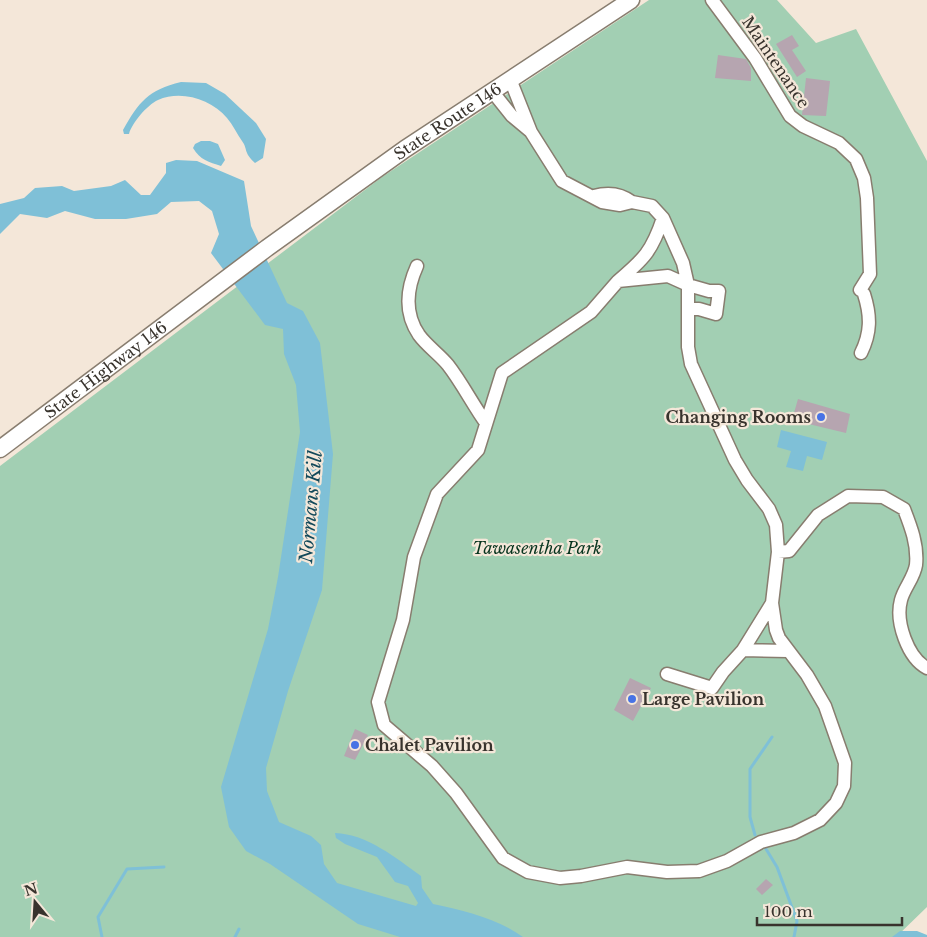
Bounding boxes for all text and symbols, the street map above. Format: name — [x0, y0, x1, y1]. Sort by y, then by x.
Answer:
street label: Maintenance — [738, 12, 814, 112]
street label: State Route 146 — [390, 78, 505, 164]
street label: State Highway 146 — [40, 317, 171, 422]
place label: Changing Rooms — [665, 407, 811, 427]
marker: Changing Rooms — [815, 411, 827, 423]
water label: Normans Kill — [295, 449, 327, 565]
park label: Tawasentha Park — [473, 538, 601, 558]
place label: Large Pavilion — [642, 689, 764, 709]
marker: Large Pavilion — [626, 693, 638, 705]
place label: Chalet Pavilion — [365, 735, 494, 755]
marker: Chalet Pavilion — [349, 739, 361, 751]
north arrow — [10, 877, 60, 927]
text: N — [22, 879, 40, 900]
scale bar — [757, 894, 902, 926]
text: 100 m — [764, 902, 813, 921]

